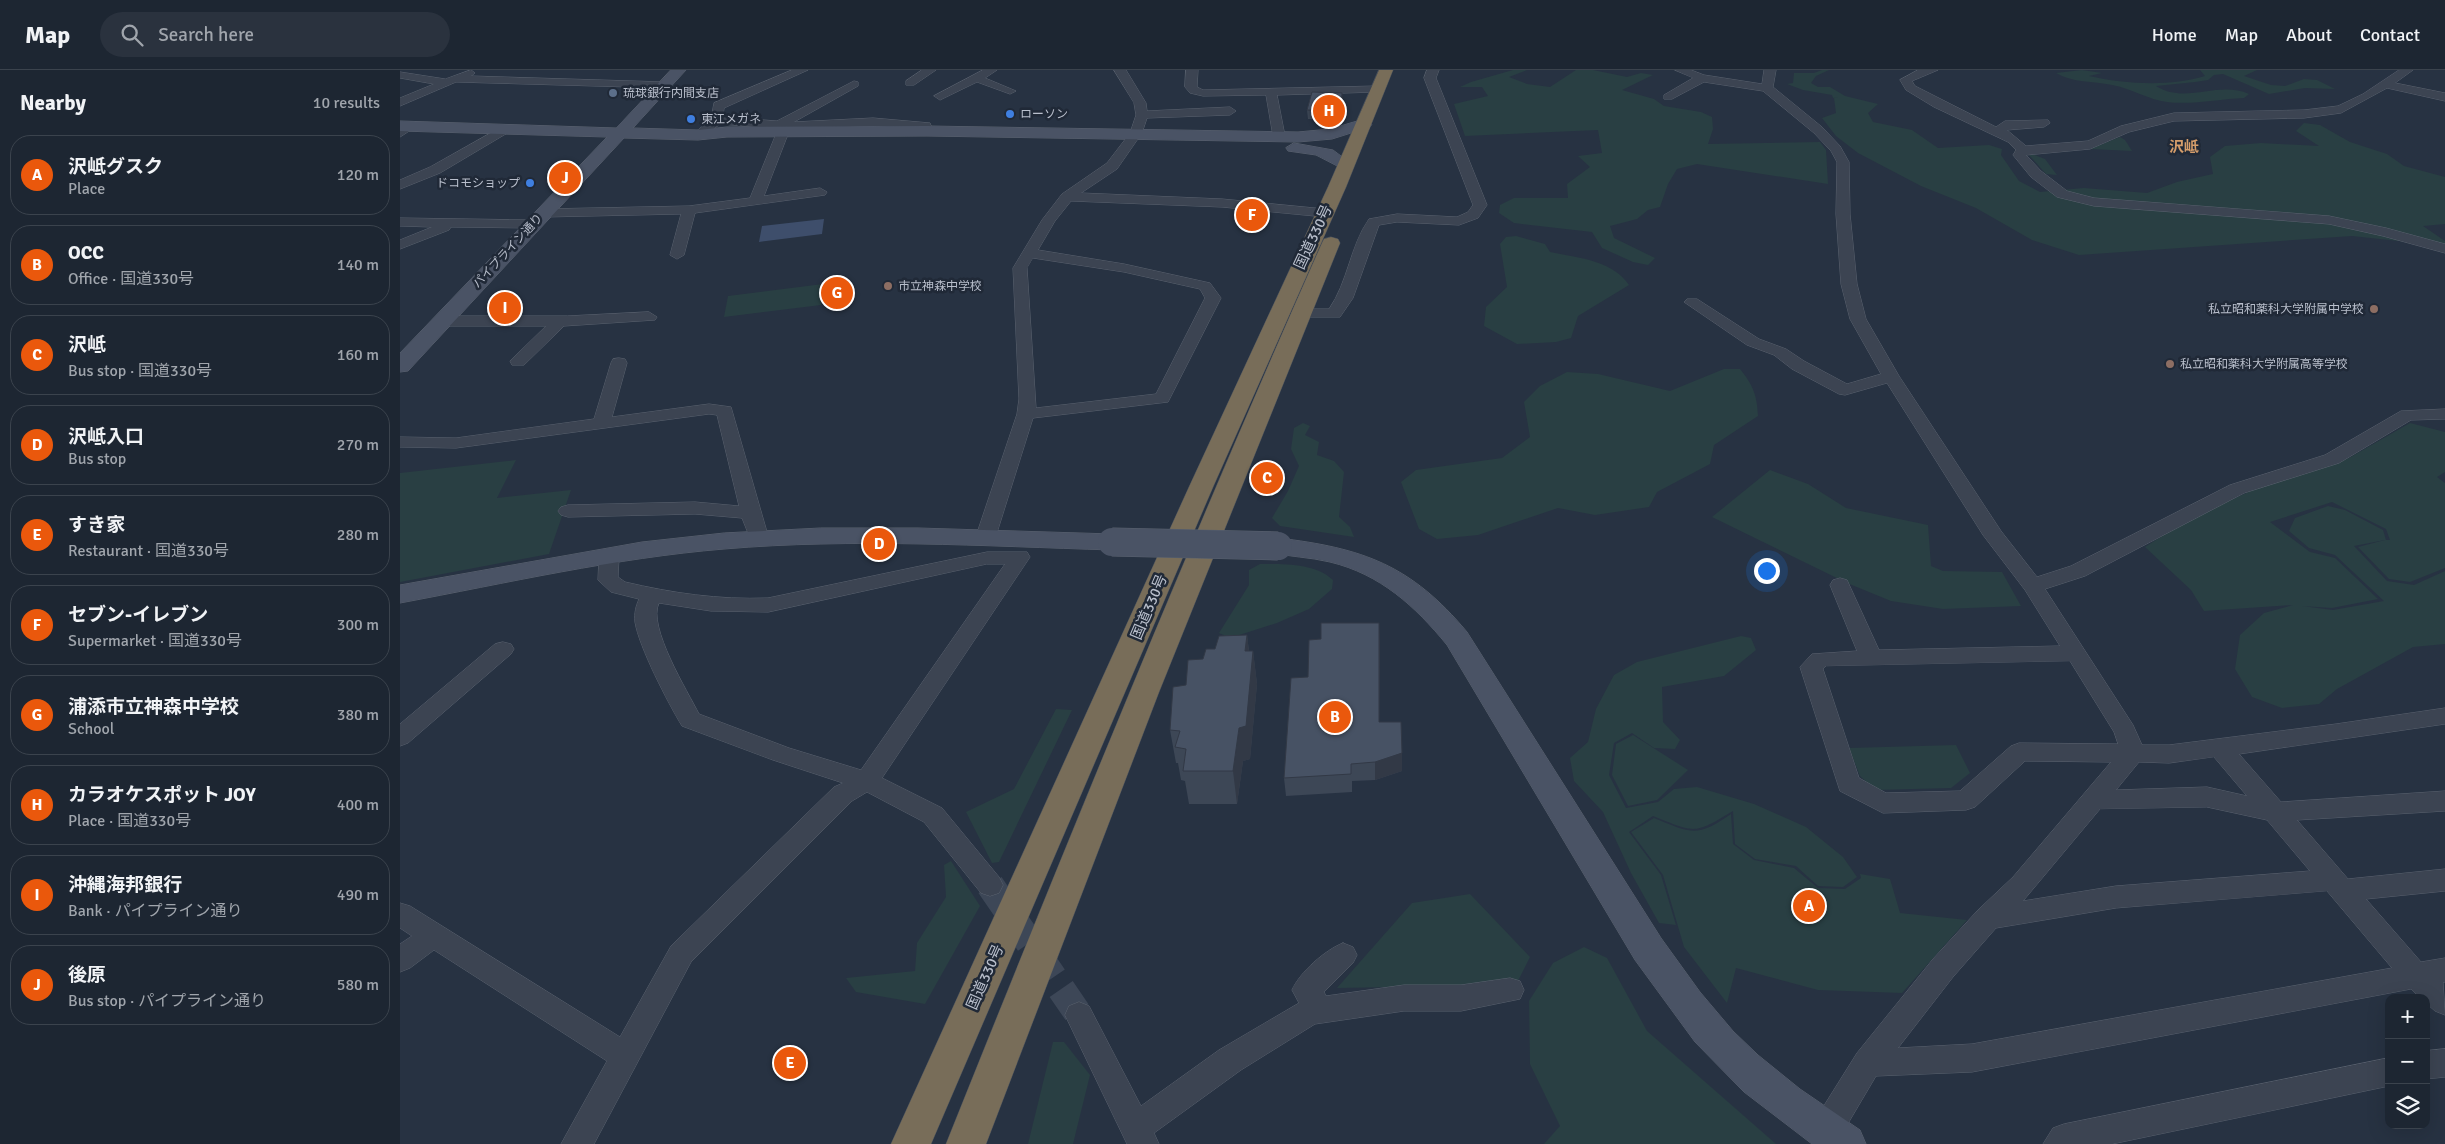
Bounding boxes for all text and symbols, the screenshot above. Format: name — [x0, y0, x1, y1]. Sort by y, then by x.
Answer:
search box — [100, 12, 450, 57]
text: Map — [25, 20, 70, 50]
icon: search — [118, 21, 146, 49]
text: Search here — [158, 23, 254, 47]
text: Home — [2152, 24, 2197, 46]
text: Map — [2225, 24, 2258, 46]
text: About — [2286, 24, 2332, 46]
text: Contact — [2360, 24, 2420, 46]
place label: 琉球銀行内間支店 — [623, 86, 719, 101]
marker: 琉球銀行内間支店 — [607, 87, 619, 99]
text: Nearby — [20, 90, 86, 116]
pin: H — [1313, 92, 1345, 130]
text: 10 results — [313, 93, 380, 113]
place label: ローソン — [1020, 107, 1068, 122]
marker: ローソン — [1004, 108, 1016, 120]
place label: 東江メガネ — [701, 112, 761, 127]
marker: 東江メガネ — [685, 113, 697, 125]
district label: 沢岻 — [2169, 138, 2199, 156]
text: 沢岻グスク — [68, 155, 163, 179]
pin: J — [549, 159, 581, 197]
text: A — [32, 165, 42, 185]
text: 120 m — [337, 165, 379, 185]
place label: ドコモショップ — [436, 176, 520, 191]
marker: ドコモショップ — [524, 177, 536, 189]
text: Place — [68, 179, 105, 199]
pin: F — [1236, 196, 1268, 234]
street label: 国道330号 — [1290, 202, 1336, 272]
street label: パイプライン通り — [470, 211, 546, 291]
text: OCC — [68, 241, 104, 265]
text: B — [32, 255, 42, 275]
text: 140 m — [337, 255, 379, 275]
text: Office · 国道330号 — [68, 269, 194, 289]
pin: G — [821, 274, 853, 312]
place label: 市立神森中学校 — [898, 279, 982, 294]
marker: 市立神森中学校 — [882, 280, 894, 292]
pin: I — [489, 289, 521, 327]
place label: 私立昭和薬科大学附属中学校 — [2208, 302, 2364, 317]
marker: 私立昭和薬科大学附属中学校 — [2368, 303, 2380, 315]
text: 沢岻 — [68, 333, 106, 357]
text: C — [32, 345, 42, 365]
text: 160 m — [337, 345, 379, 365]
place label: 私立昭和薬科大学附属高等学校 — [2180, 357, 2348, 372]
marker: 私立昭和薬科大学附属高等学校 — [2164, 358, 2176, 370]
text: Bus stop · 国道330号 — [68, 361, 212, 381]
text: 沢岻入口 — [68, 425, 144, 449]
text: D — [32, 435, 42, 455]
text: 270 m — [337, 435, 379, 455]
text: Bus stop — [68, 449, 126, 469]
pin: C — [1251, 459, 1283, 497]
text: すき家 — [68, 513, 125, 537]
text: E — [32, 525, 42, 545]
text: 280 m — [337, 525, 379, 545]
pin: D — [863, 525, 895, 563]
text: Restaurant · 国道330号 — [68, 541, 229, 561]
your location — [1754, 558, 1780, 584]
street label: 国道330号 — [1127, 572, 1171, 642]
text: セブン-イレブン — [68, 603, 208, 627]
text: F — [33, 615, 41, 635]
text: 300 m — [337, 615, 379, 635]
text: Supermarket · 国道330号 — [68, 631, 242, 651]
text: 浦添市立神森中学校 — [68, 695, 239, 719]
pin: B — [1319, 698, 1351, 736]
text: G — [32, 705, 42, 725]
text: 380 m — [337, 705, 379, 725]
text: School — [68, 719, 114, 739]
text: カラオケスポット JOY — [68, 783, 256, 807]
text: H — [32, 795, 42, 815]
text: 400 m — [337, 795, 379, 815]
text: Place · 国道330号 — [68, 811, 191, 831]
text: 沖縄海邦銀行 — [68, 873, 182, 897]
text: I — [34, 885, 40, 905]
text: 490 m — [337, 885, 379, 905]
pin: A — [1793, 887, 1825, 925]
text: Bank · パイプライン通り — [68, 901, 242, 921]
street label: 国道330号 — [963, 942, 1007, 1012]
text: 後原 — [68, 963, 106, 987]
text: J — [33, 975, 41, 995]
text: 580 m — [337, 975, 379, 995]
text: Bus stop · パイプライン通り — [68, 991, 266, 1011]
map controls — [2385, 994, 2430, 1129]
button: + — [2385, 994, 2430, 1039]
button: − — [2385, 1039, 2430, 1084]
pin: E — [774, 1044, 806, 1082]
button: layers — [2385, 1084, 2430, 1129]

